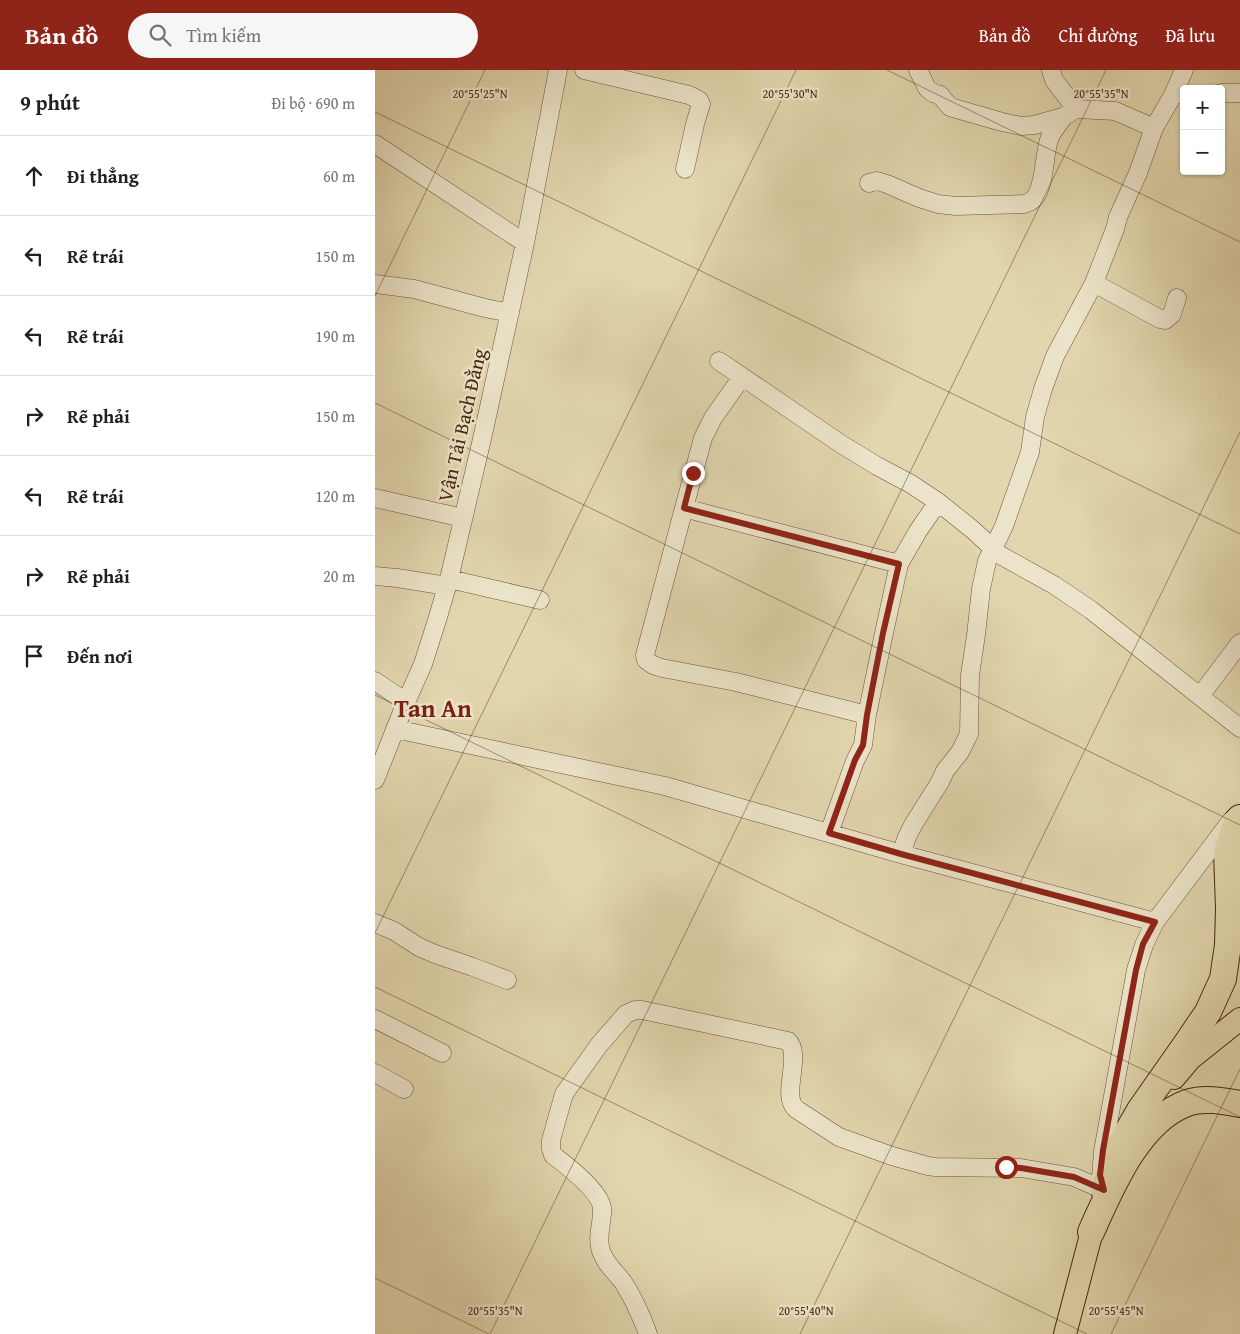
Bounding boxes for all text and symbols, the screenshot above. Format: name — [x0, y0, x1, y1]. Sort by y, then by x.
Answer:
search box — [128, 13, 478, 58]
text: Bản đồ — [25, 18, 98, 53]
icon: search — [146, 21, 174, 49]
text: Tìm kiếm — [186, 21, 261, 49]
text: Bản đồ — [979, 22, 1030, 49]
text: Chỉ đường — [1058, 22, 1137, 49]
text: Đã lưu — [1165, 22, 1215, 49]
text: 20°55'25"N — [452, 85, 508, 102]
text: 20°55'30"N — [762, 85, 818, 102]
text: 20°55'35"N — [1073, 85, 1129, 102]
map controls — [1180, 85, 1225, 175]
button: + — [1180, 85, 1225, 130]
text: 9 phút — [20, 87, 80, 118]
text: Đi bộ · 690 m — [271, 91, 355, 115]
button: − — [1180, 130, 1225, 175]
icon: ahead — [20, 162, 48, 190]
text: Đi thẳng — [67, 162, 139, 190]
text: 60 m — [323, 164, 355, 188]
icon: left — [20, 242, 48, 270]
text: Rẽ trái — [67, 242, 124, 270]
text: 150 m — [315, 244, 355, 268]
icon: left — [20, 322, 48, 350]
text: Rẽ trái — [67, 322, 124, 350]
text: 190 m — [315, 324, 355, 348]
street label: Vận Tải Bạch Đằng — [430, 345, 493, 504]
icon: right — [20, 402, 48, 430]
text: Rẽ phải — [67, 402, 130, 430]
text: 150 m — [315, 404, 355, 428]
route end — [682, 462, 705, 485]
icon: left — [20, 482, 48, 510]
text: Rẽ trái — [67, 482, 124, 510]
text: 120 m — [315, 484, 355, 508]
icon: right — [20, 562, 48, 590]
text: Rẽ phải — [67, 562, 130, 590]
text: 20 m — [323, 564, 355, 588]
icon: arrive — [20, 642, 48, 670]
text: Đến nơi — [67, 642, 133, 670]
district label: Tan An — [394, 690, 472, 726]
route start — [995, 1156, 1018, 1179]
text: 20°55'35"N — [467, 1302, 523, 1319]
text: 20°55'40"N — [778, 1302, 834, 1319]
text: 20°55'45"N — [1088, 1302, 1144, 1319]

